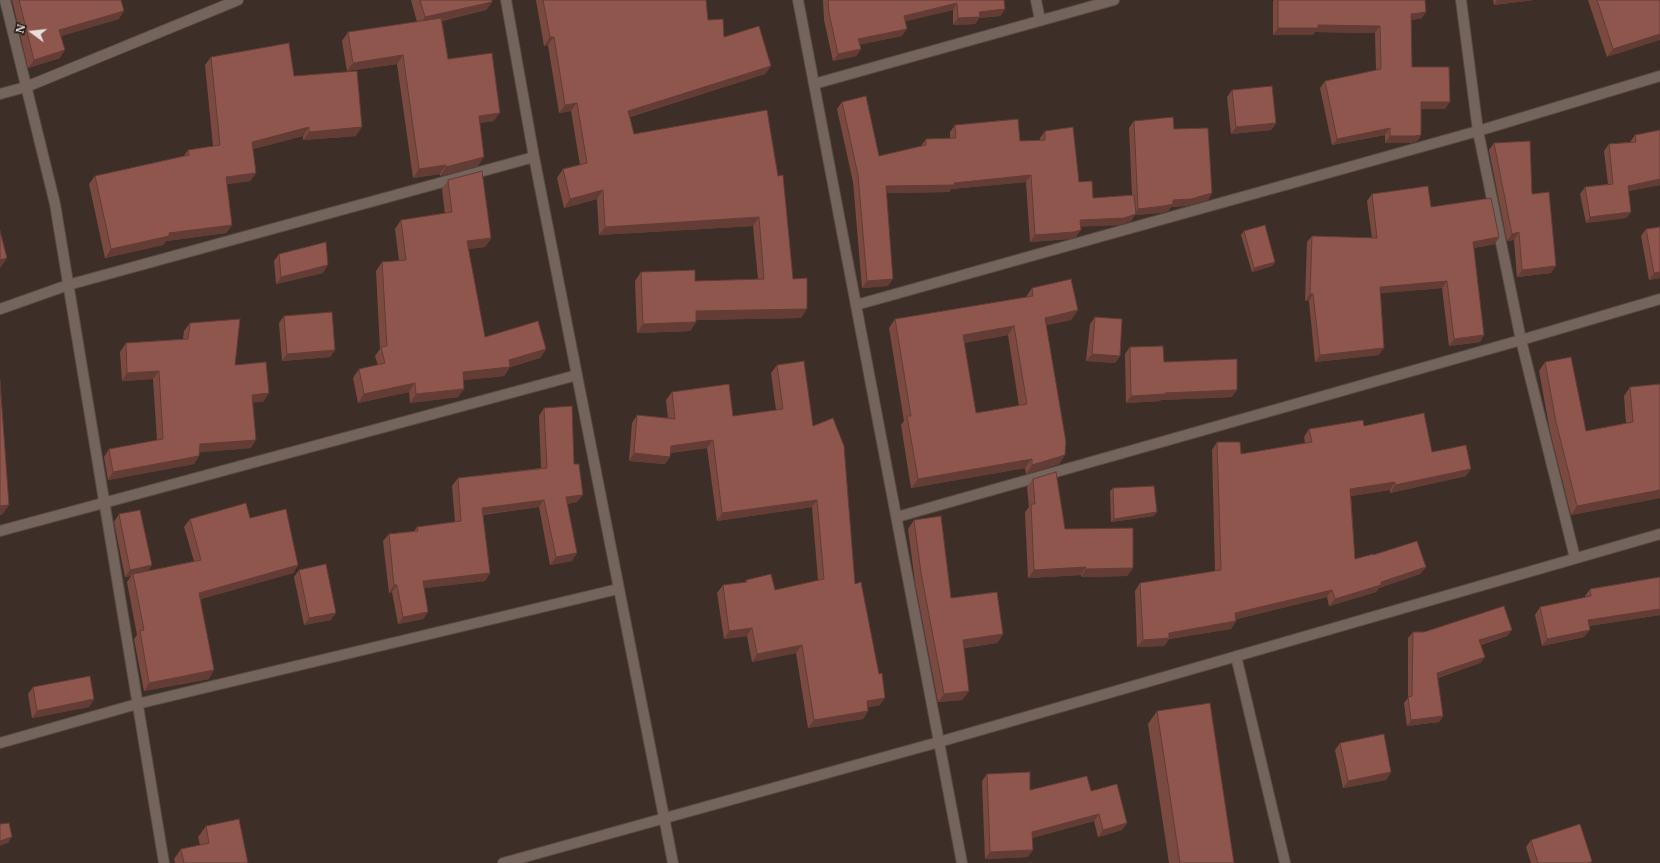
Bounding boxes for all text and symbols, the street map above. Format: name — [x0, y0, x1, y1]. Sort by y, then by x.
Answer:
north arrow — [12, 12, 52, 52]
text: N — [13, 23, 28, 35]

